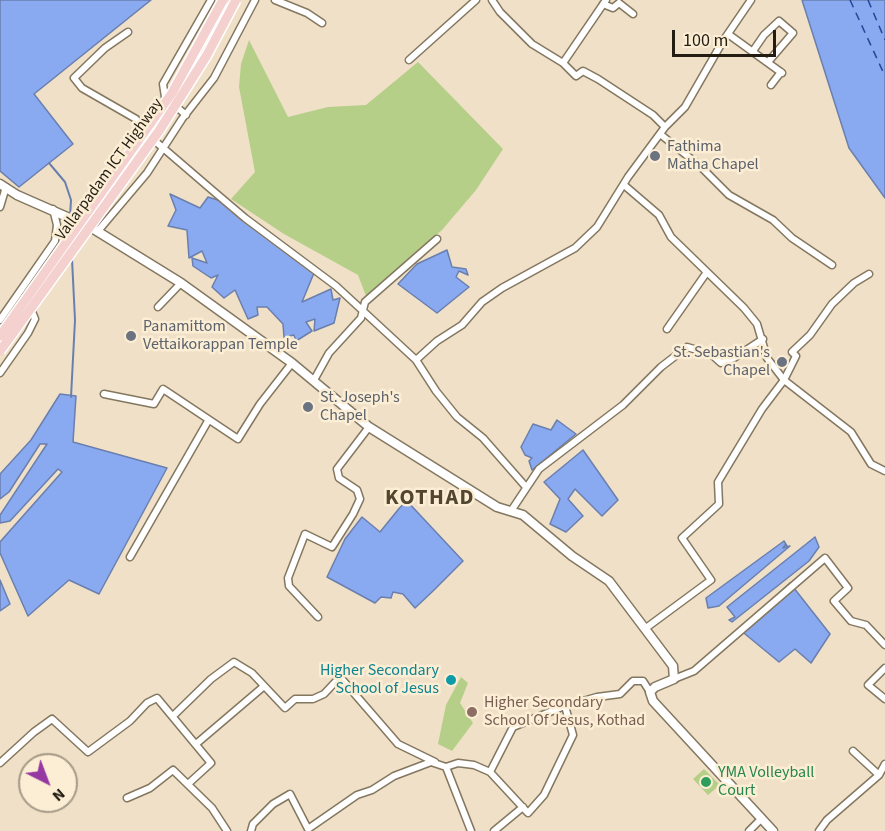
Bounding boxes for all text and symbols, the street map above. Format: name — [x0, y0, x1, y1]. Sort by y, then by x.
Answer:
scale bar — [675, 18, 778, 56]
text: 100 m — [683, 28, 728, 53]
street label: Vallarpadam ICT Highway — [52, 95, 168, 245]
place label: Fathima Matha Chapel — [667, 137, 759, 175]
marker: Fathima Matha Chapel — [648, 149, 662, 163]
place label: Panamittom Vettaikorappan Temple — [143, 317, 298, 355]
marker: Panamittom Vettaikorappan Temple — [124, 329, 138, 343]
place label: St. Sebastian's Chapel — [673, 343, 770, 381]
marker: St. Sebastian's Chapel — [775, 355, 789, 369]
place label: St. Joseph's Chapel — [320, 388, 400, 426]
marker: St. Joseph's Chapel — [301, 400, 315, 414]
district label: KOTHAD — [385, 486, 475, 512]
place label: Higher Secondary School of Jesus — [320, 661, 439, 699]
marker: Higher Secondary School of Jesus — [444, 673, 458, 687]
place label: Higher Secondary School Of Jesus, Kothad — [484, 693, 645, 731]
marker: Higher Secondary School Of Jesus, Kothad — [465, 705, 479, 719]
north arrow — [18, 753, 78, 813]
place label: YMA Volleyball Court — [718, 763, 814, 801]
marker: YMA Volleyball Court — [699, 775, 713, 789]
text: N — [47, 783, 70, 807]

